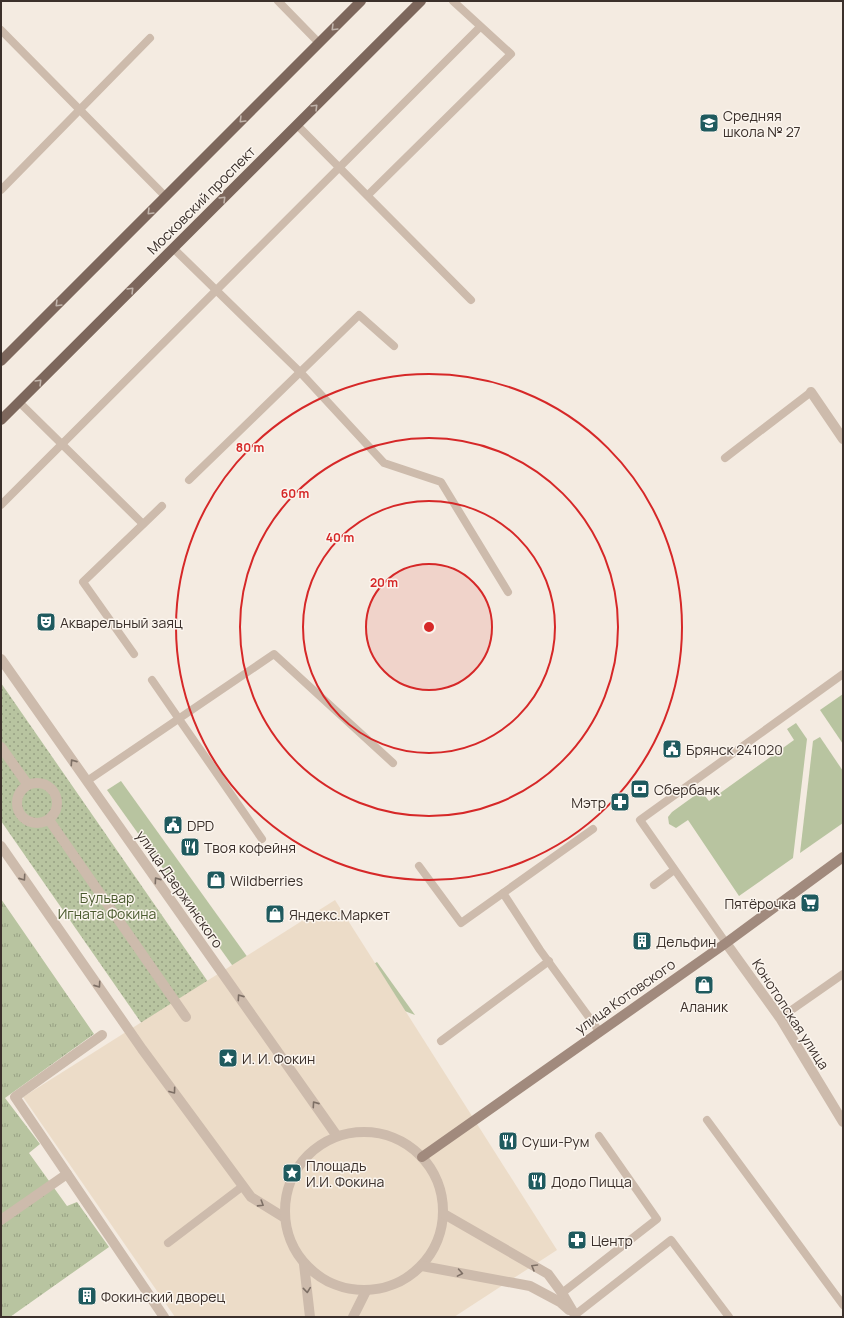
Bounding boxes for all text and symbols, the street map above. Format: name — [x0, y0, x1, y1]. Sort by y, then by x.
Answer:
one-way arrow — [331, 24, 339, 31]
one-way arrow — [310, 104, 318, 112]
place label: Средняя школа № 27 — [723, 106, 801, 141]
school or university icon: Средняя школа № 27 — [698, 112, 720, 134]
one-way arrow — [239, 115, 247, 123]
street label: Московский проспект — [143, 142, 259, 258]
one-way arrow — [218, 196, 226, 204]
one-way arrow — [147, 207, 155, 215]
one-way arrow — [126, 287, 133, 295]
one-way arrow — [55, 299, 63, 307]
one-way arrow — [34, 379, 41, 387]
text: 80 m — [236, 439, 264, 456]
text: 60 m — [281, 485, 309, 502]
text: 40 m — [326, 529, 354, 546]
text: 20 m — [370, 574, 398, 591]
theatre icon: Акварельный заяц — [35, 611, 57, 633]
place label: Акварельный заяц — [60, 613, 183, 632]
centre of rings — [422, 620, 436, 634]
public building icon: Брянск 241020 — [661, 738, 683, 760]
place label: Брянск 241020 — [686, 740, 783, 759]
one-way arrow — [71, 760, 78, 767]
bank icon: Сбербанк — [629, 778, 651, 800]
place label: Сбербанк — [654, 780, 721, 799]
pharmacy icon: Мэтр — [609, 791, 631, 813]
place label: Мэтр — [571, 793, 606, 812]
public building icon: DPD — [162, 814, 184, 836]
place label: DPD — [187, 816, 214, 835]
street label: улица Дзержинского — [132, 826, 228, 952]
restaurant icon: Твоя кофейня — [179, 836, 201, 858]
place label: Твоя кофейня — [204, 838, 296, 857]
shop icon: Wildberries — [205, 869, 227, 891]
place label: Wildberries — [230, 871, 303, 890]
one-way arrow — [18, 874, 25, 881]
one-way arrow — [155, 877, 162, 884]
park label: Бульвар Игната Фокина — [58, 888, 156, 923]
supermarket icon: Пятёрочка — [799, 892, 821, 914]
place label: Пятёрочка — [724, 894, 796, 913]
shop icon: Яндекс.Маркет — [264, 903, 286, 925]
place label: Яндекс.Маркет — [289, 905, 390, 924]
building icon: Дельфин — [631, 930, 653, 952]
place label: Дельфин — [656, 932, 716, 951]
street label: улица Котовского — [571, 954, 679, 1038]
street label: Конотопская улица — [748, 955, 834, 1073]
shop icon: Аланик — [693, 974, 715, 996]
one-way arrow — [93, 981, 101, 988]
one-way arrow — [237, 994, 245, 1001]
place label: Аланик — [680, 997, 729, 1016]
place icon: И. И. Фокин — [217, 1047, 239, 1069]
place label: И. И. Фокин — [242, 1049, 315, 1068]
one-way arrow — [168, 1087, 176, 1094]
one-way arrow — [313, 1101, 320, 1108]
restaurant icon: Суши-Рум — [497, 1130, 519, 1152]
place label: Суши-Рум — [522, 1132, 589, 1151]
place label: Площадь И.И. Фокина — [306, 1156, 384, 1191]
place icon: Площадь И.И. Фокина — [281, 1162, 303, 1184]
restaurant icon: Додо Пицца — [526, 1170, 548, 1192]
place label: Додо Пицца — [551, 1172, 632, 1191]
one-way arrow — [257, 1199, 264, 1206]
pharmacy icon: Центр — [566, 1229, 588, 1251]
place label: Центр — [591, 1231, 633, 1250]
one-way arrow — [531, 1264, 539, 1271]
one-way arrow — [457, 1268, 463, 1277]
building icon: Фокинский дворец — [76, 1285, 98, 1307]
place label: Фокинский дворец — [101, 1287, 225, 1306]
one-way arrow — [302, 1287, 311, 1294]

